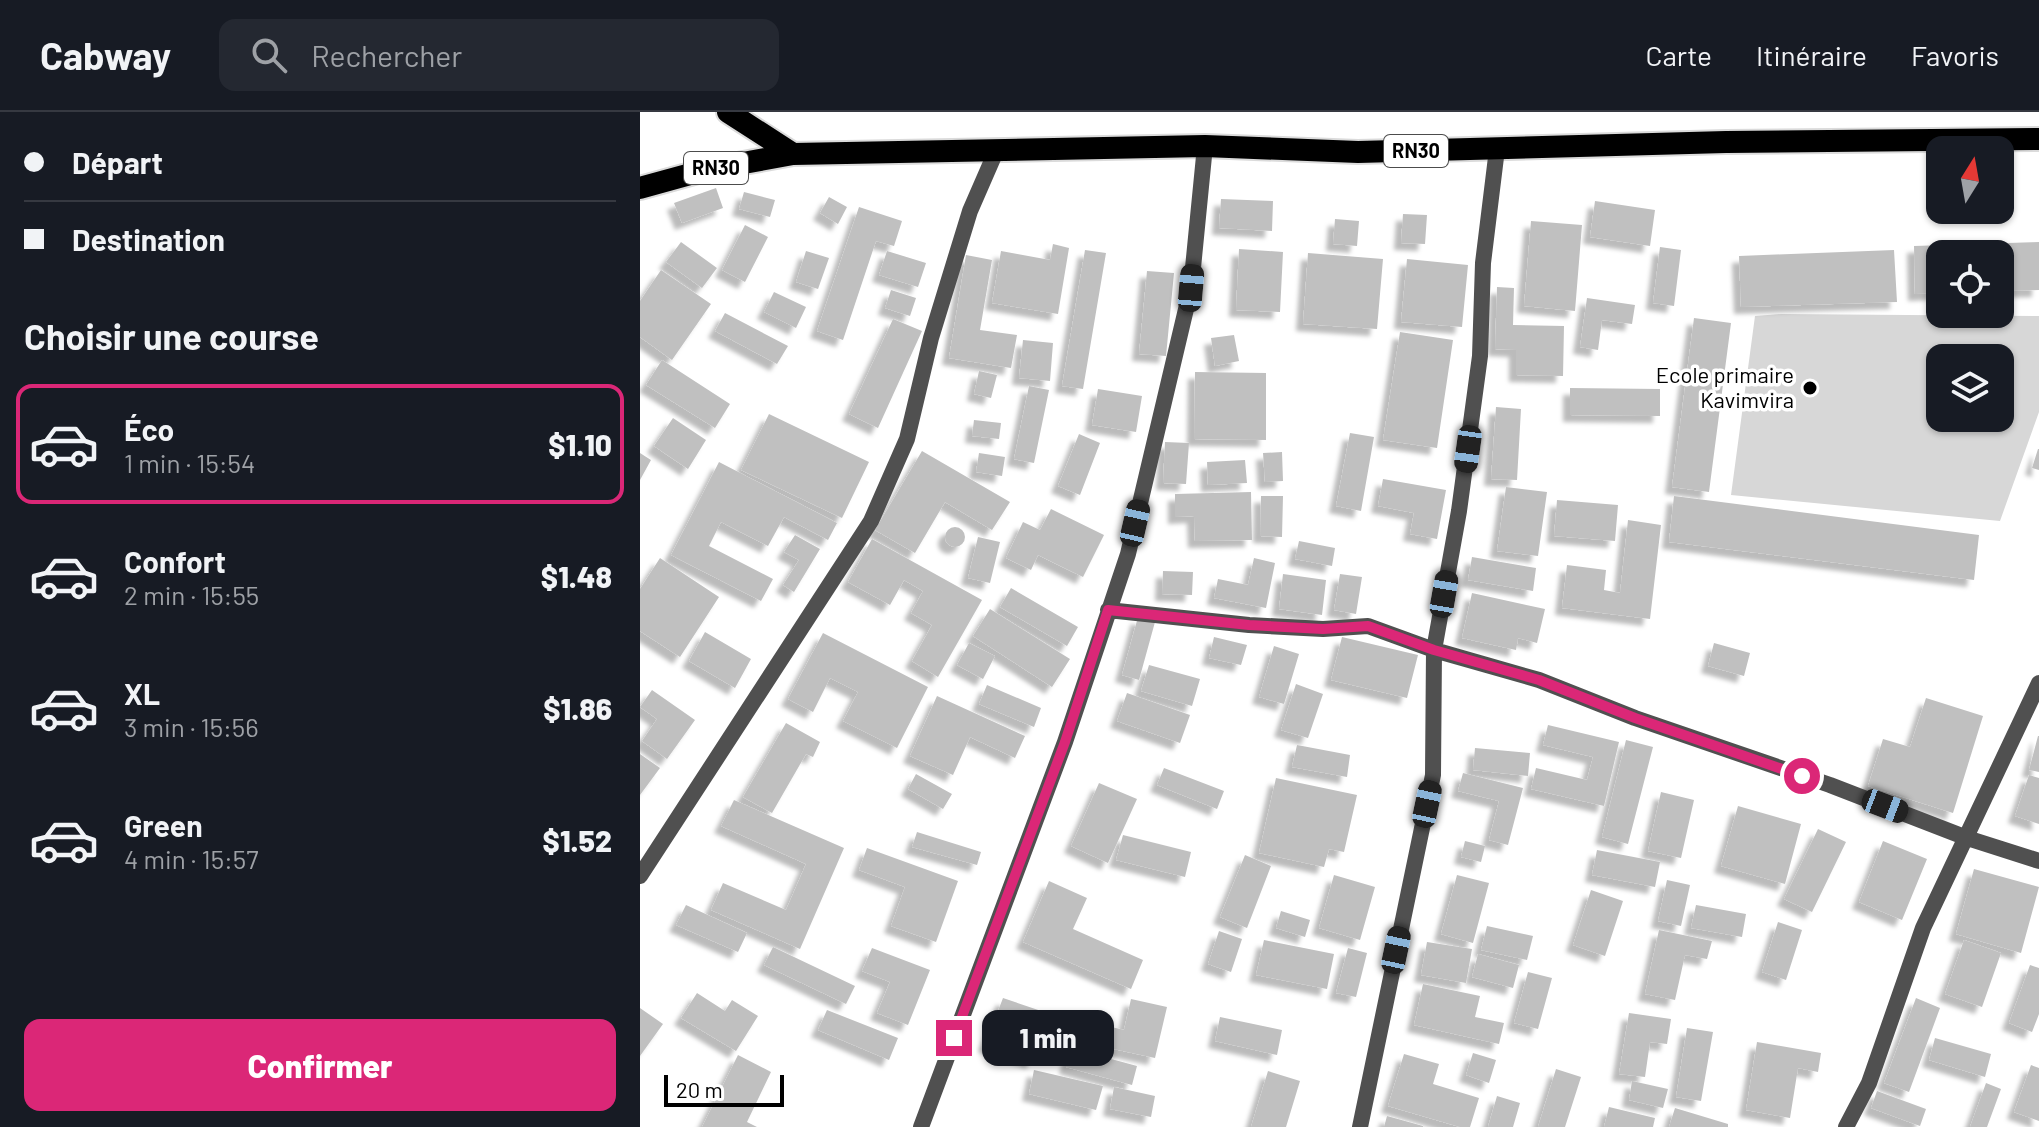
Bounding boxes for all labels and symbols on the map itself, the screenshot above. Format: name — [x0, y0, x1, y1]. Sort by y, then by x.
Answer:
road number: RN30 — [1384, 135, 1448, 167]
north arrow — [1926, 136, 2014, 224]
road number: RN30 — [684, 152, 748, 184]
car — [1177, 263, 1205, 313]
place label: Ecole primaire Kavimvira — [1656, 361, 1794, 412]
marker: Ecole primaire Kavimvira — [1801, 379, 1819, 397]
car — [1453, 424, 1483, 474]
car — [1118, 497, 1152, 549]
car — [1428, 568, 1460, 620]
route start — [1784, 758, 1820, 794]
car — [1410, 778, 1444, 830]
car — [1858, 786, 1912, 826]
car — [1379, 924, 1413, 976]
callout: 1 min — [982, 1010, 1114, 1066]
route end — [936, 1020, 972, 1056]
scale bar — [664, 1071, 784, 1107]

